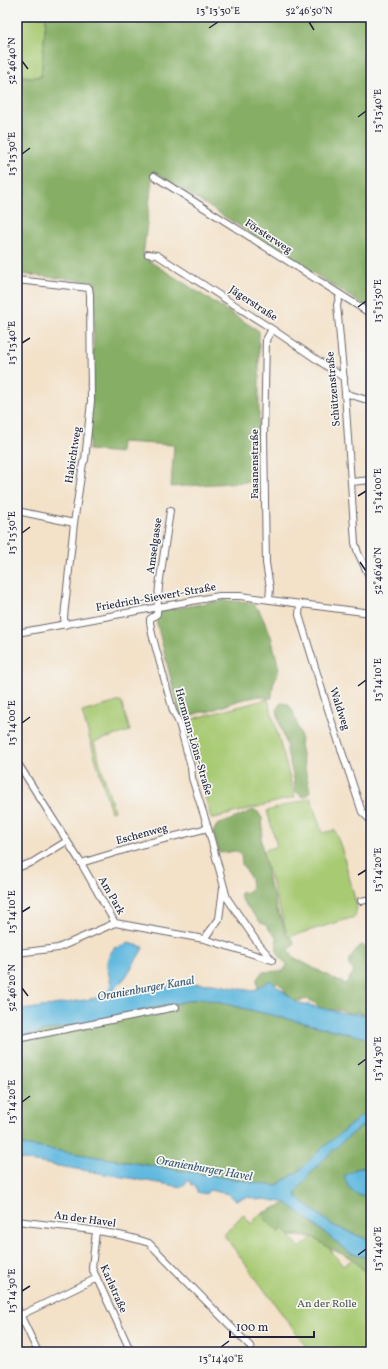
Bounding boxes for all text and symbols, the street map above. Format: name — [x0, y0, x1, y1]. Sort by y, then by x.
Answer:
text: 13°13'30"E — [196, 4, 240, 18]
text: 52°46'50"N — [285, 4, 333, 18]
text: 52°46'40"N — [5, 37, 19, 85]
text: 13°13'40"E — [371, 89, 385, 133]
text: 13°13'30"E — [5, 132, 19, 176]
street label: Försterweg — [241, 216, 295, 258]
text: 13°13'50"E — [371, 279, 385, 323]
street label: Jägerstraße — [226, 283, 280, 325]
text: 13°13'40"E — [5, 321, 19, 365]
street label: Schützenstraße — [323, 351, 345, 427]
street label: Habichtweg — [62, 425, 86, 485]
street label: Fasanenstraße — [248, 429, 263, 499]
text: 13°14'00"E — [371, 468, 385, 514]
text: 13°13'50"E — [5, 511, 19, 555]
street label: Amselgasse — [144, 517, 166, 575]
text: 52°46'40"N — [371, 547, 385, 595]
street label: Friedrich-Siewert-Straße — [95, 580, 217, 616]
text: 13°14'10"E — [371, 658, 385, 702]
street label: Waldweg — [325, 686, 353, 733]
street label: Hermann-Löns-Straße — [171, 687, 215, 797]
text: 13°14'00"E — [5, 700, 19, 746]
street label: Eschenweg — [114, 821, 170, 849]
text: 13°14'20"E — [371, 848, 385, 892]
street label: Am Park — [94, 874, 128, 918]
text: 13°14'10"E — [5, 890, 19, 934]
text: 52°46'20"N — [5, 964, 19, 1012]
water label: Oranienburger Kanal — [96, 973, 196, 1005]
text: 13°14'30"E — [371, 1037, 385, 1081]
text: 13°14'20"E — [5, 1080, 19, 1124]
water label: Oranienburger Havel — [154, 1153, 254, 1185]
street label: An der Havel — [53, 1208, 117, 1232]
text: 13°14'40"E — [371, 1227, 385, 1271]
street label: Karlstraße — [96, 1263, 130, 1315]
text: 13°14'30"E — [5, 1269, 19, 1313]
park label: An der Rolle — [297, 1297, 357, 1312]
scale bar — [230, 1313, 314, 1339]
text: 100 m — [236, 1320, 269, 1336]
text: 13°14'40"E — [199, 1352, 243, 1366]

